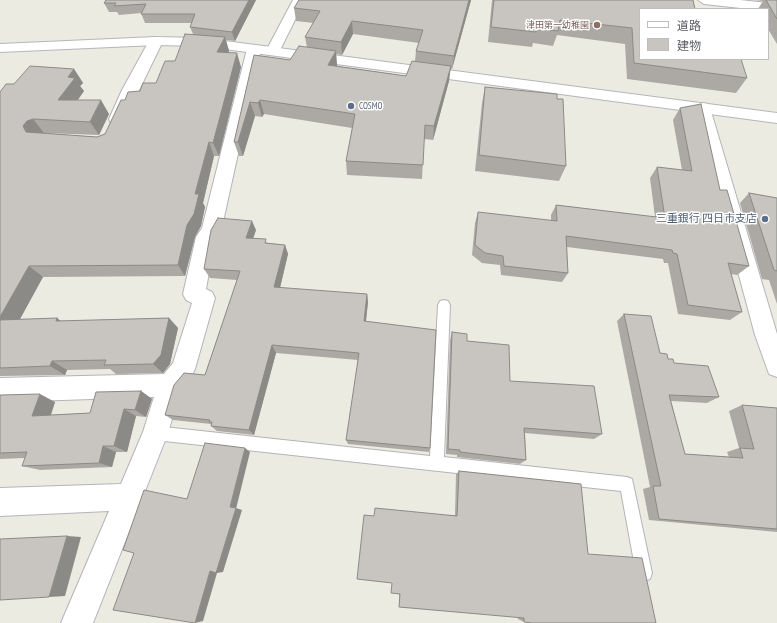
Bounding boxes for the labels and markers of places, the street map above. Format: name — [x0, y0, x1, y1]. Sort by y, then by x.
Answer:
place label: 津田第一幼稚園 — [526, 20, 589, 30]
marker: 津田第一幼稚園 — [592, 20, 602, 30]
marker: COSMO — [346, 101, 356, 111]
place label: COSMO — [359, 101, 382, 111]
place label: 三重銀行 四日市支店 — [656, 212, 757, 226]
marker: 三重銀行 四日市支店 — [760, 214, 770, 224]

